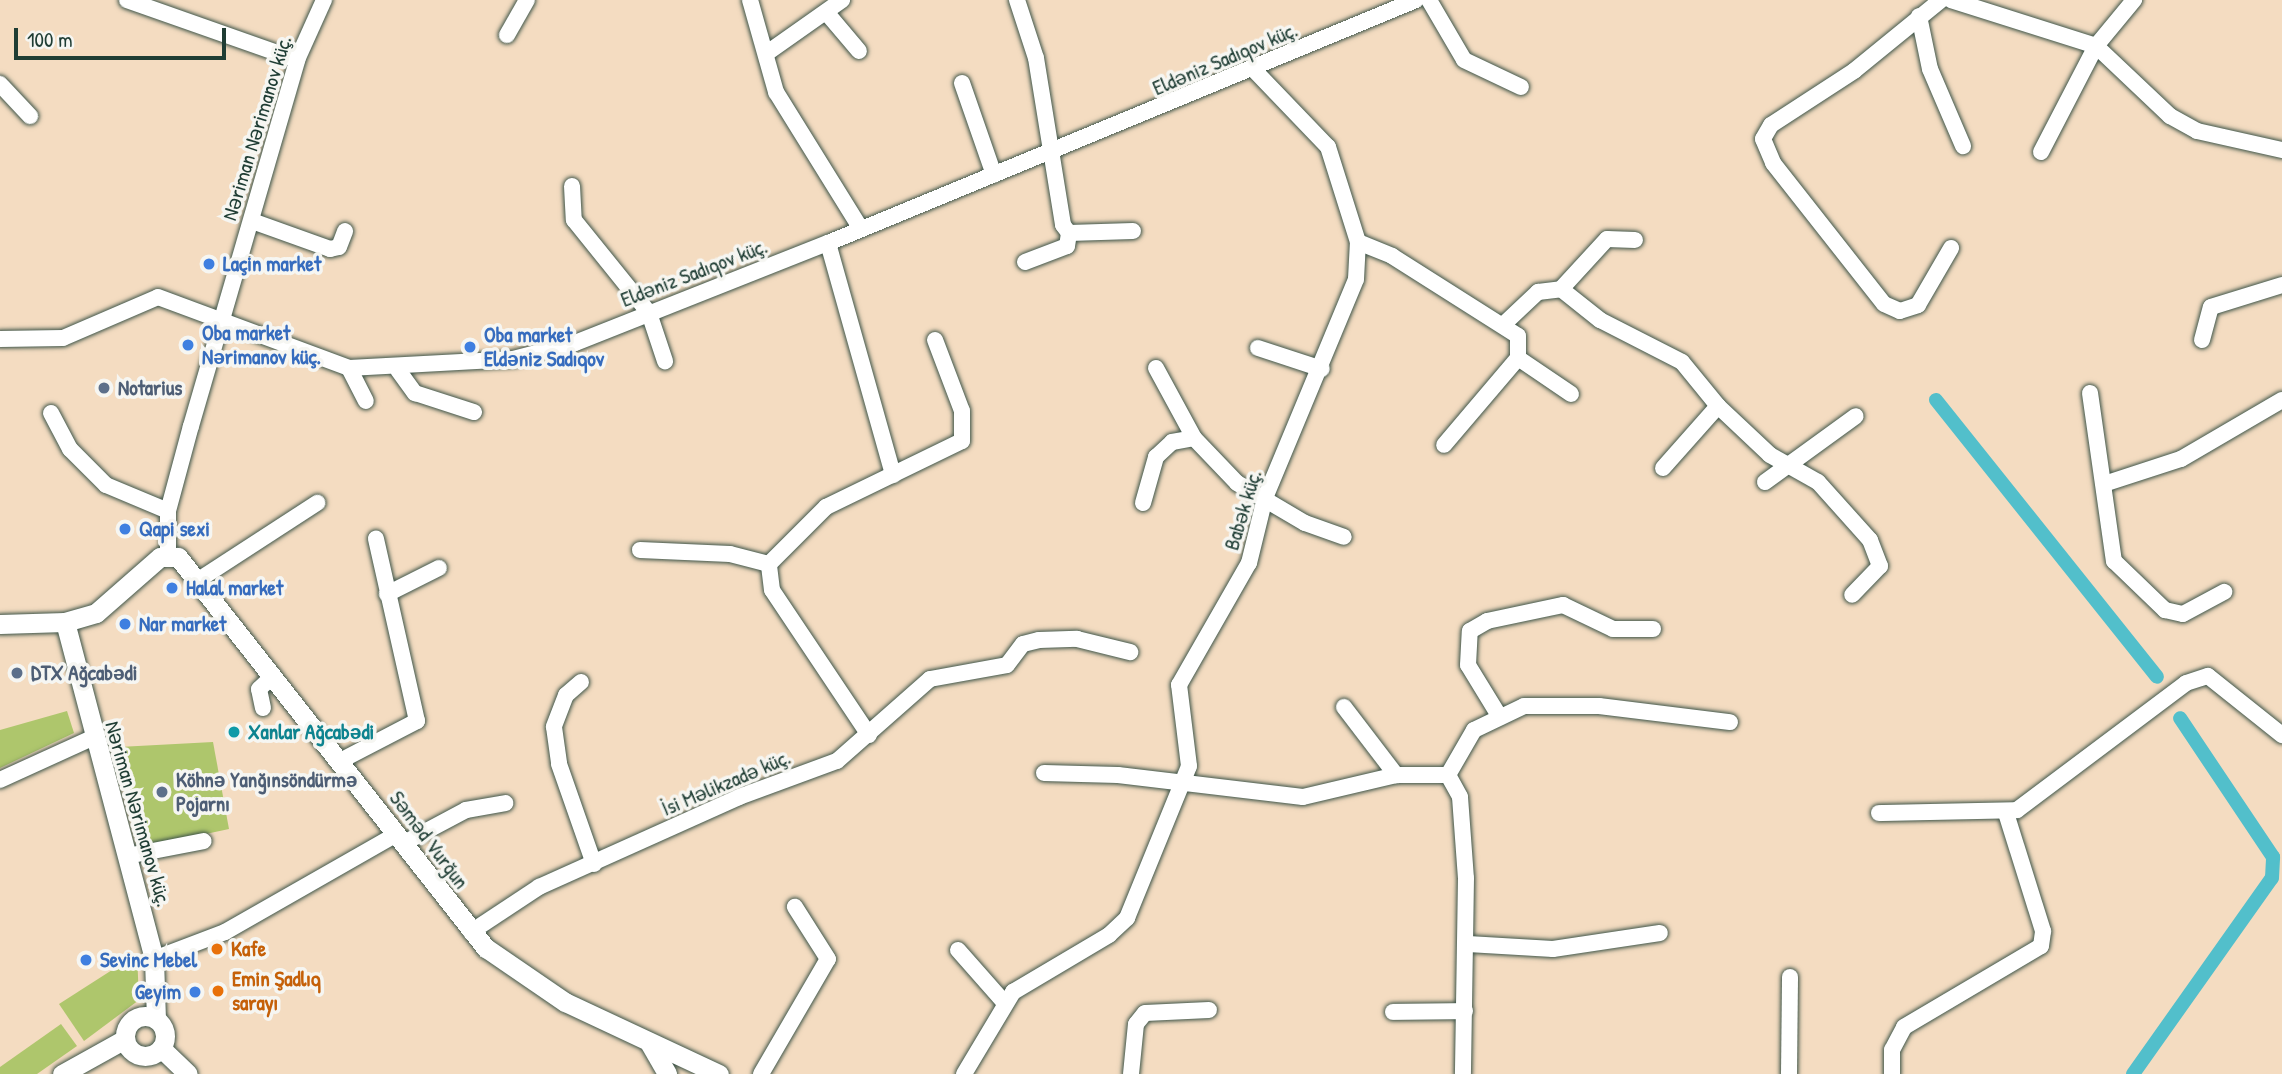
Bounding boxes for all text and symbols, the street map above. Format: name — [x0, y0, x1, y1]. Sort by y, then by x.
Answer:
scale bar — [18, 14, 229, 58]
street label: Eldəniz Sadıqov küç. — [1149, 17, 1301, 101]
text: 100 m — [27, 25, 73, 54]
street label: Nəriman Nərimanov küç. — [217, 33, 297, 223]
street label: Eldəniz Sadıqov küç. — [617, 234, 771, 312]
place label: Laçin market — [223, 251, 321, 277]
marker: Laçin market — [201, 256, 217, 272]
place label: Oba market Nərimanov küç. — [202, 320, 321, 370]
place label: Oba market Eldəniz Sadıqov — [484, 322, 604, 372]
marker: Oba market Nərimanov küç. — [180, 337, 196, 353]
marker: Oba market Eldəniz Sadıqov — [462, 339, 478, 355]
place label: Notarius — [118, 375, 182, 401]
marker: Notarius — [96, 380, 112, 396]
street label: Babək küç. — [1219, 467, 1267, 553]
place label: Qapi sexi — [139, 516, 210, 542]
marker: Qapi sexi — [117, 521, 133, 537]
place label: Halal market — [186, 575, 283, 601]
marker: Halal market — [164, 580, 180, 596]
place label: Nar market — [139, 611, 226, 637]
marker: Nar market — [117, 616, 133, 632]
place label: DTX Ağcabədi — [31, 660, 137, 686]
marker: DTX Ağcabədi — [9, 665, 25, 681]
street label: Nəriman Nərimanov küç. — [99, 718, 177, 910]
place label: Xanlar Ağcabədi — [248, 719, 374, 745]
marker: Xanlar Ağcabədi — [226, 724, 242, 740]
street label: İsi Məlikzadə küç. — [658, 745, 794, 821]
place label: Köhnə Yanğınsöndürmə Pojarnı — [176, 767, 357, 817]
marker: Köhnə Yanğınsöndürmə Pojarnı — [154, 784, 170, 800]
street label: Səməd Vurğun — [384, 786, 474, 894]
place label: Kafe — [231, 936, 266, 962]
marker: Kafe — [209, 941, 225, 957]
place label: Sevinc Mebel — [100, 947, 197, 973]
marker: Sevinc Mebel — [78, 952, 94, 968]
place label: Emin Şadlıq sarayı — [232, 966, 321, 1016]
place label: Geyim — [135, 979, 181, 1005]
marker: Emin Şadlıq sarayı — [210, 983, 226, 999]
marker: Geyim — [187, 984, 203, 1000]

